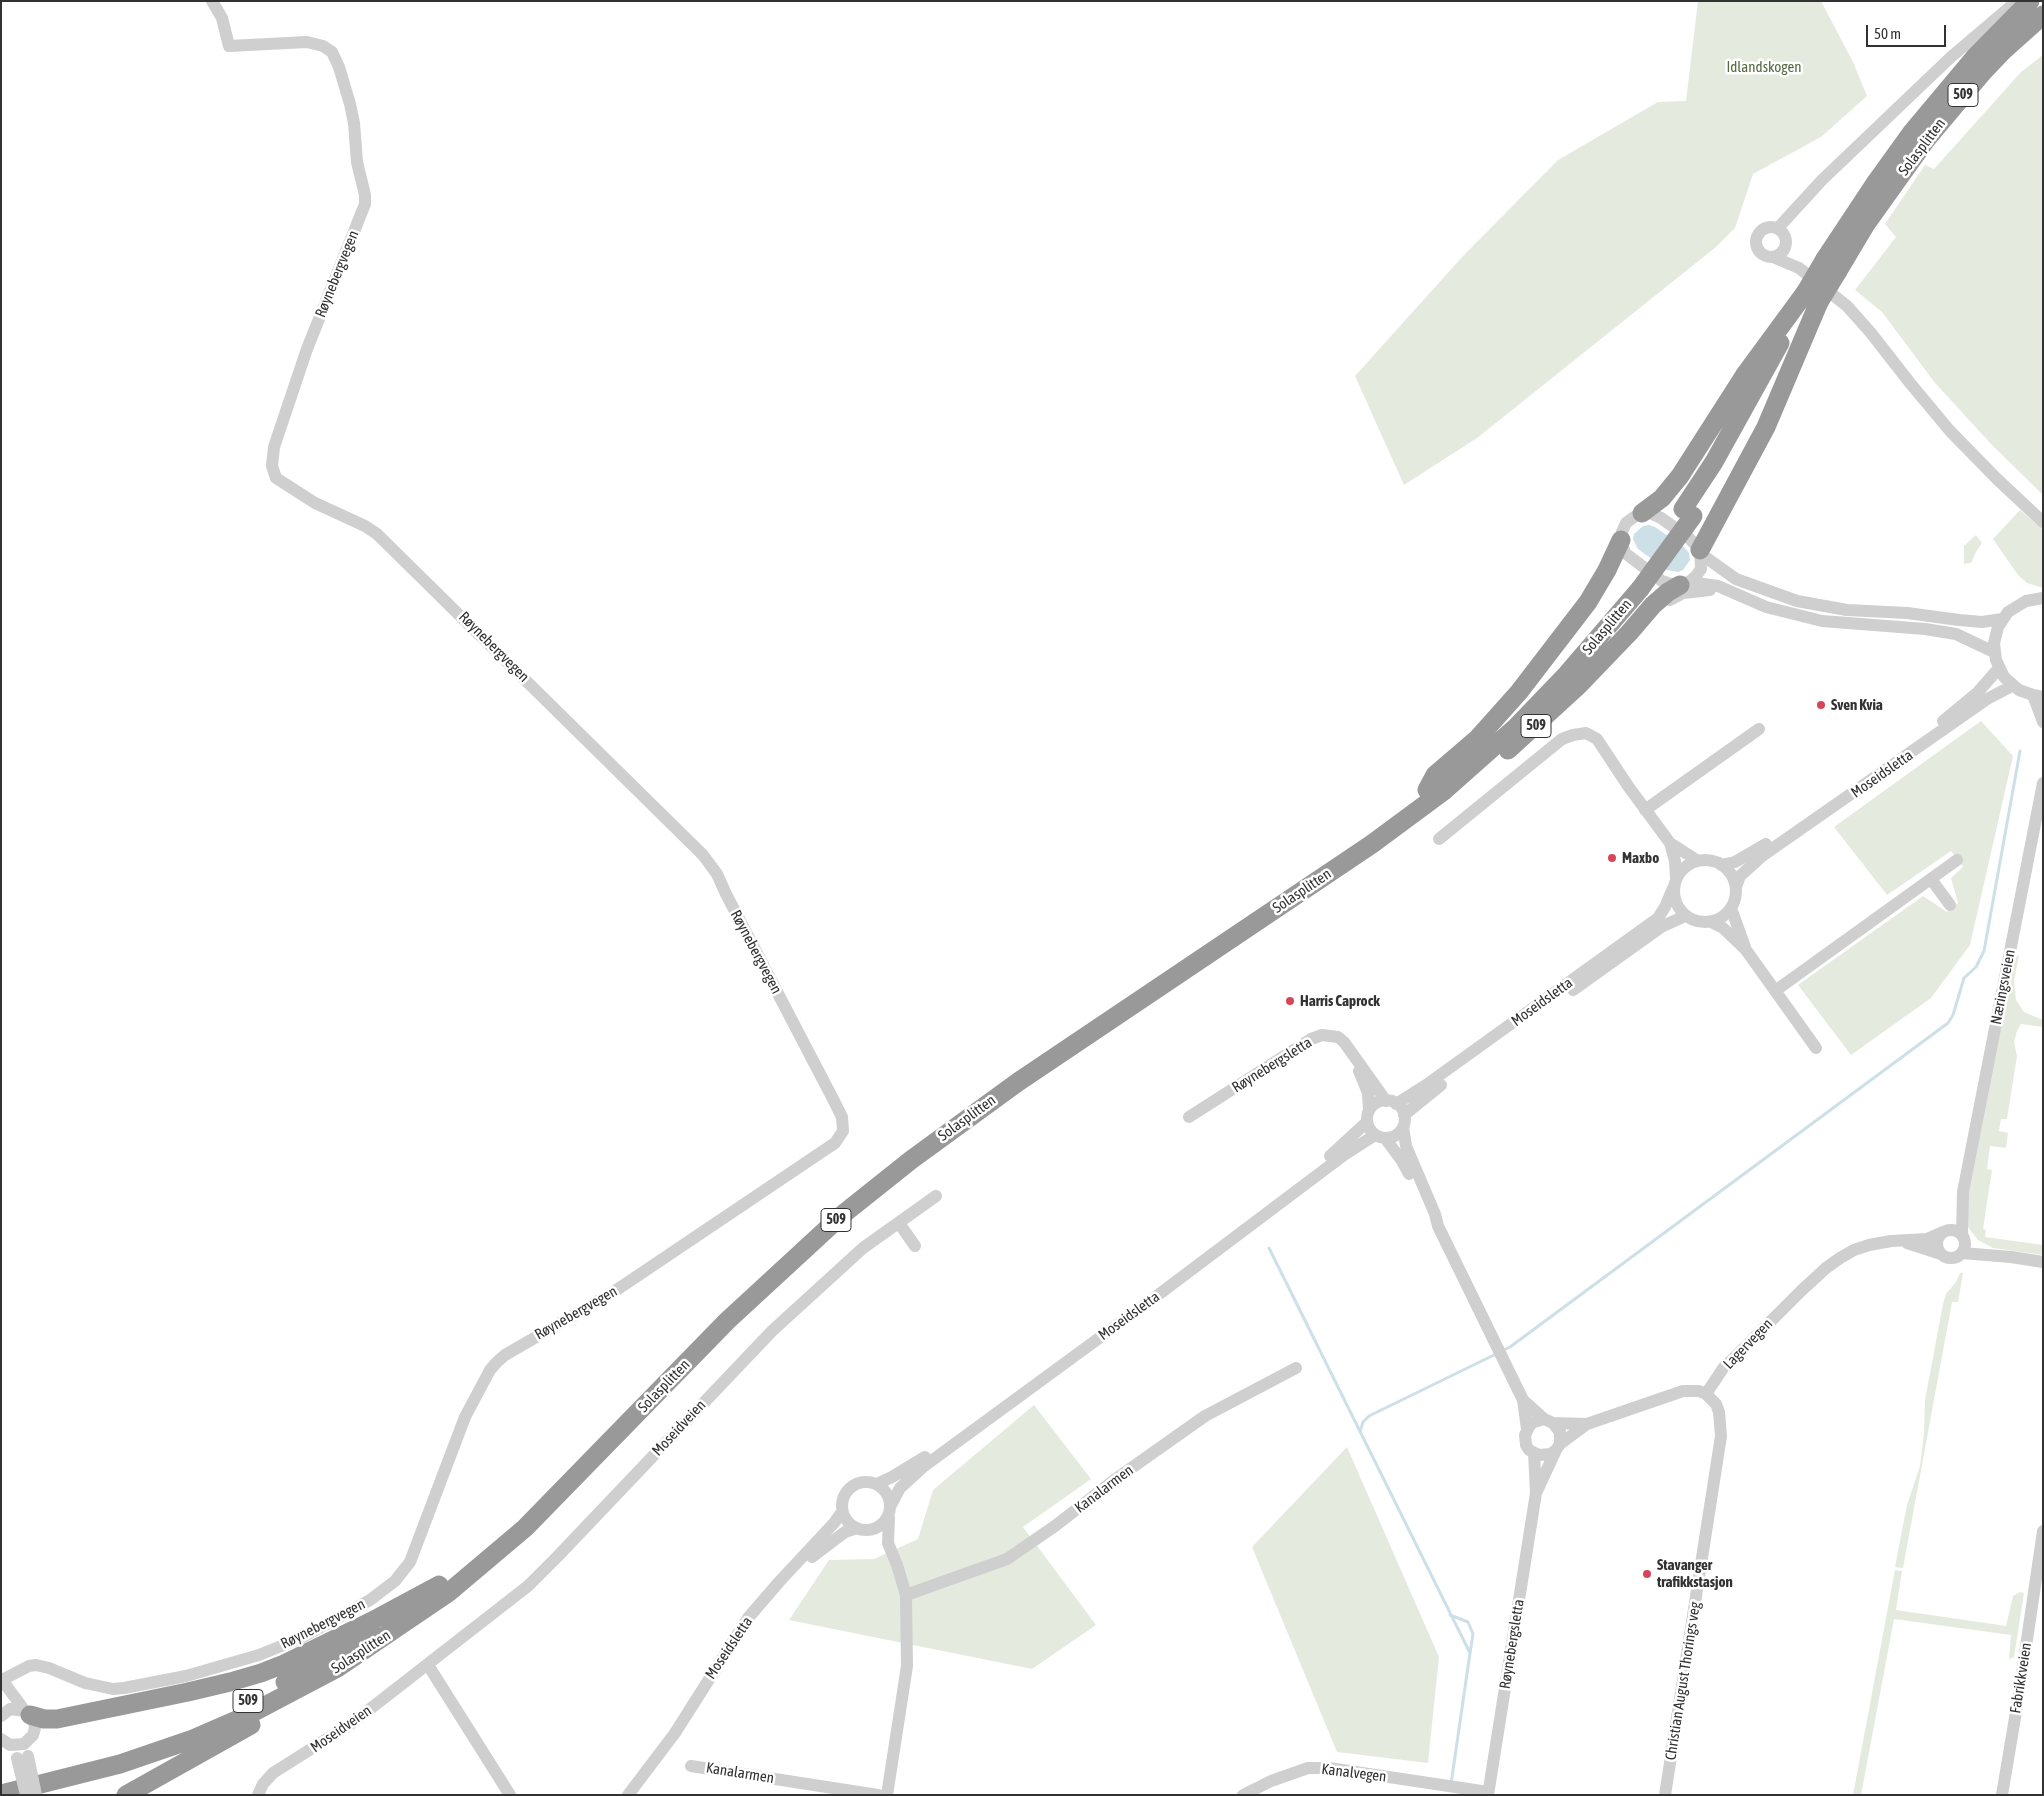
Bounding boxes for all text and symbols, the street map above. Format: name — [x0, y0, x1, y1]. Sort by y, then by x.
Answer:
scale bar — [1869, 15, 1949, 47]
text: 50 m — [1874, 25, 1901, 42]
park label: Idlandskogen — [1726, 58, 1802, 76]
road number: 509 — [1948, 84, 1978, 106]
street label: Solasplitten — [1895, 115, 1949, 179]
street label: Røynebergvegen — [311, 228, 363, 320]
street label: Solasplitten — [1579, 596, 1635, 658]
street label: Røynebergvegen — [455, 608, 533, 686]
place label: Sven Kvia — [1831, 696, 1883, 714]
marker: Sven Kvia — [1815, 699, 1827, 711]
road number: 509 — [1521, 714, 1551, 738]
street label: Moseidsletta — [1848, 746, 1916, 802]
place label: Maxbo — [1622, 849, 1659, 867]
marker: Maxbo — [1606, 852, 1618, 864]
street label: Solasplitten — [1269, 865, 1335, 917]
street label: Røynebergvegen — [726, 907, 786, 997]
street label: Næringsveien — [1987, 948, 2019, 1026]
street label: Moseidsletta — [1508, 974, 1576, 1030]
place label: Harris Caprock — [1300, 992, 1380, 1010]
marker: Harris Caprock — [1284, 995, 1296, 1007]
street label: Røynebergsletta — [1229, 1033, 1315, 1097]
street label: Solasplitten — [935, 1091, 999, 1145]
road number: 509 — [821, 1208, 851, 1232]
street label: Røynebergvegen — [532, 1282, 620, 1344]
street label: Moseidsletta — [1095, 1288, 1163, 1344]
street label: Lagervegen — [1720, 1315, 1776, 1373]
street label: Solasplitten — [634, 1356, 694, 1416]
street label: Moseidveien — [649, 1396, 709, 1460]
street label: Kanalarmen — [1071, 1461, 1137, 1517]
place label: Stavanger trafikkstasjon — [1657, 1556, 1733, 1591]
marker: Stavanger trafikkstasjon — [1641, 1568, 1653, 1580]
street label: Røynebergvegen — [278, 1595, 368, 1653]
street label: Røynebergsletta — [1496, 1598, 1528, 1690]
street label: Christian August Thorings veg — [1662, 1601, 1704, 1761]
street label: Moseidsletta — [702, 1613, 756, 1683]
street label: Solasplitten — [328, 1626, 394, 1678]
street label: Fabrikkveien — [2007, 1641, 2035, 1715]
road number: 509 — [233, 1690, 263, 1712]
street label: Moseidveien — [307, 1702, 375, 1756]
street label: Kanalarmen — [705, 1759, 775, 1787]
street label: Kanalvegen — [1321, 1760, 1387, 1786]

